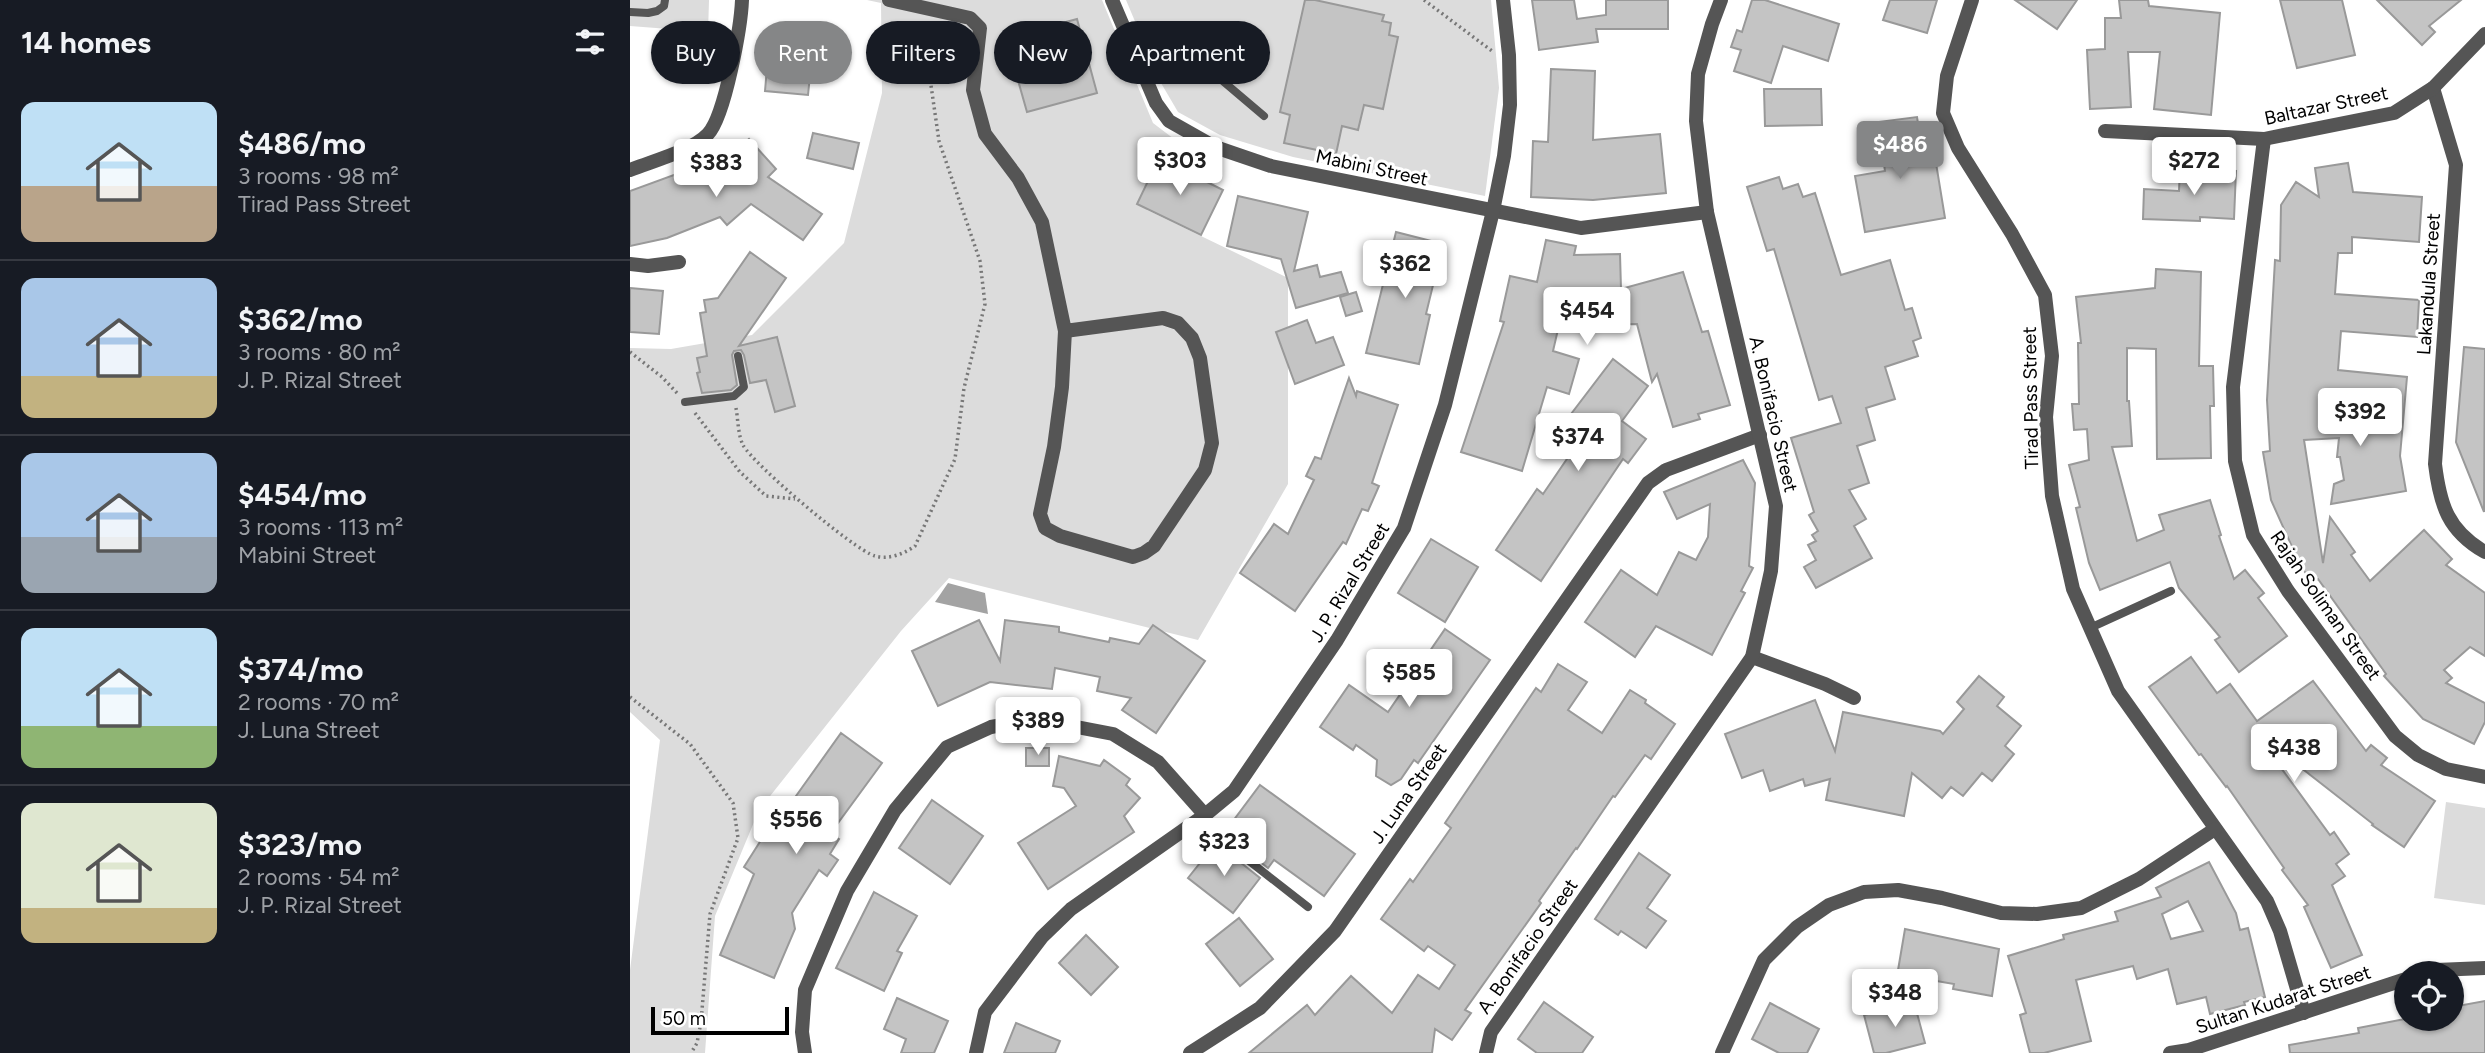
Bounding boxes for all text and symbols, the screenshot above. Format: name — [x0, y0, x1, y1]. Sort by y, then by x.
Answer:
chip: Buy — [651, 21, 740, 84]
chip: Rent — [754, 21, 852, 84]
chip: Filters — [866, 21, 980, 84]
chip: New — [994, 21, 1092, 84]
chip: Apartment — [1106, 21, 1270, 84]
icon: filters — [571, 23, 609, 61]
text: 14 homes — [21, 24, 151, 61]
street label: Baltazar Street — [2262, 81, 2390, 130]
pin: $486 — [1859, 122, 1941, 181]
text: $486/mo — [238, 125, 366, 162]
icon: home — [77, 130, 161, 214]
text: $486 — [1873, 130, 1927, 158]
pin: $303 — [1139, 138, 1221, 197]
pin: $272 — [2153, 138, 2235, 197]
pin: $383 — [675, 140, 757, 199]
street label: Mabini Street — [1314, 144, 1430, 191]
text: $303 — [1153, 146, 1207, 174]
text: $272 — [2168, 146, 2220, 174]
text: $383 — [690, 148, 742, 176]
text: 3 rooms · 98 m² — [238, 162, 399, 190]
text: Tirad Pass Street — [238, 190, 411, 218]
street label: Lakandula Street — [2412, 212, 2445, 356]
pin: $362 — [1364, 240, 1446, 300]
text: $362 — [1379, 249, 1431, 277]
pin: $454 — [1546, 288, 1628, 347]
text: $454 — [1559, 296, 1615, 324]
text: $362/mo — [238, 301, 363, 338]
icon: home — [77, 306, 161, 390]
street label: Tirad Pass Street — [2018, 326, 2043, 470]
street label: A. Bonifacio Street — [1744, 334, 1803, 494]
text: 3 rooms · 80 m² — [238, 338, 401, 366]
text: J. P. Rizal Street — [238, 366, 402, 394]
pin: $392 — [2319, 388, 2401, 448]
text: $392 — [2334, 397, 2386, 425]
pin: $374 — [1537, 414, 1619, 473]
text: $374 — [1552, 422, 1604, 450]
text: $454/mo — [238, 476, 367, 513]
icon: home — [77, 481, 161, 565]
text: 3 rooms · 113 m² — [238, 513, 403, 541]
street label: J. P. Rizal Street — [1305, 518, 1394, 646]
street label: Rajah Soliman Street — [2265, 526, 2386, 685]
text: Mabini Street — [238, 541, 376, 569]
pin: $585 — [1368, 650, 1450, 709]
text: $374/mo — [238, 651, 364, 688]
icon: home — [77, 656, 161, 740]
text: $585 — [1382, 658, 1436, 686]
text: 2 rooms · 70 m² — [238, 688, 399, 716]
pin: $389 — [997, 698, 1079, 757]
text: $389 — [1012, 706, 1064, 734]
text: J. Luna Street — [238, 716, 380, 744]
pin: $438 — [2253, 724, 2335, 784]
text: $438 — [2267, 733, 2321, 761]
street label: J. Luna Street — [1365, 739, 1451, 848]
pin: $556 — [755, 796, 837, 856]
text: $556 — [770, 805, 822, 833]
pin: $323 — [1183, 818, 1265, 878]
text: $323/mo — [238, 826, 362, 863]
text: $323 — [1198, 827, 1250, 855]
icon: home — [77, 831, 161, 915]
text: 2 rooms · 54 m² — [238, 863, 400, 891]
street label: A. Bonifacio Street — [1472, 874, 1583, 1018]
text: J. P. Rizal Street — [238, 891, 402, 919]
street label: Sultan Kudarat Street — [2193, 960, 2374, 1039]
map controls — [2394, 961, 2464, 1031]
button: locate — [2394, 961, 2464, 1031]
pin: $348 — [1854, 970, 1936, 1029]
text: $348 — [1868, 978, 1922, 1006]
scale bar — [651, 1004, 789, 1036]
text: 50 m — [662, 1007, 706, 1030]

